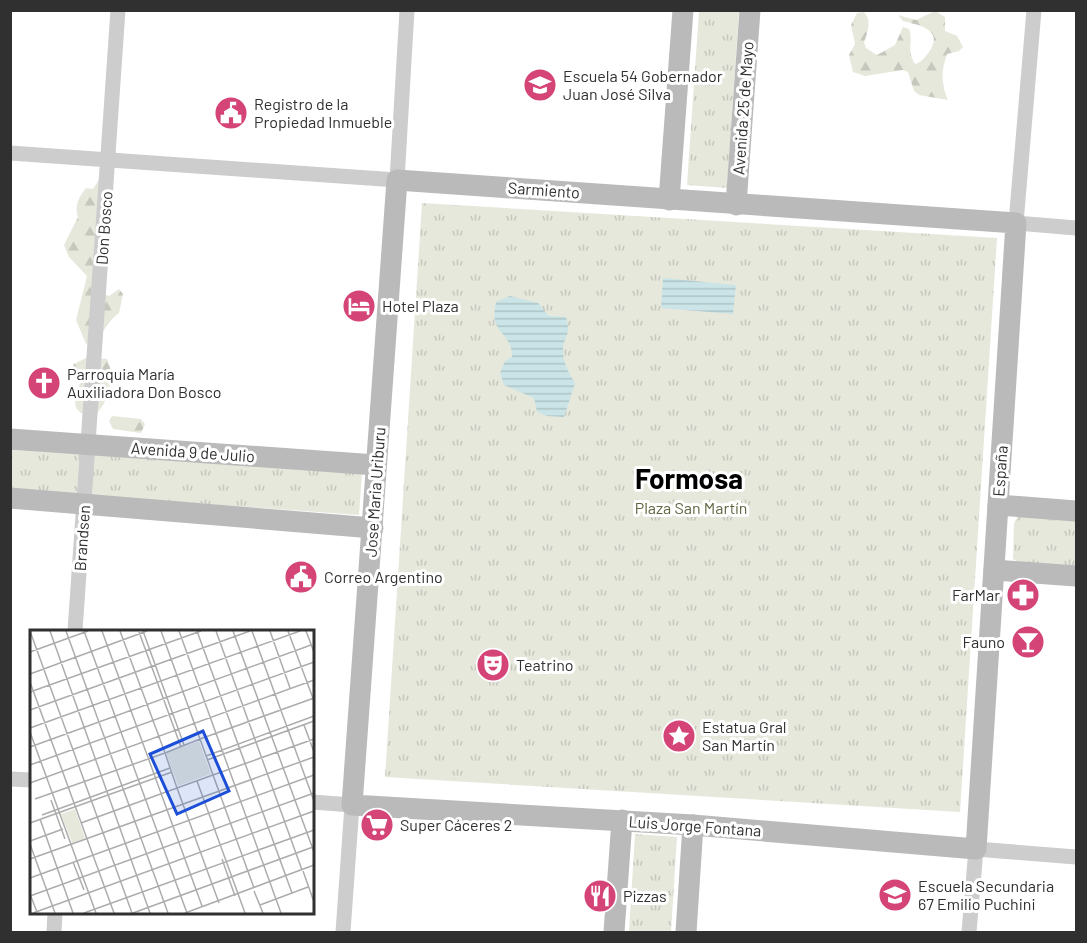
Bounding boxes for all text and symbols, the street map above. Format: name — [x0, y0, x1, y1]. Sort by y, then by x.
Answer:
street label: Avenida 25 de Mayo — [728, 41, 757, 175]
place label: Escuela 54 Gobernador Juan José Silva — [563, 66, 723, 103]
school or university icon: Escuela 54 Gobernador Juan José Silva — [522, 67, 558, 103]
place label: Registro de la Propiedad Inmueble — [254, 94, 392, 131]
public building icon: Registro de la Propiedad Inmueble — [213, 95, 249, 131]
street label: Sarmiento — [507, 178, 581, 201]
street label: Don Bosco — [91, 190, 116, 265]
hotel icon: Hotel Plaza — [341, 288, 377, 324]
place label: Hotel Plaza — [382, 296, 459, 315]
place label: Parroquia María Auxiliadora Don Bosco — [67, 364, 221, 401]
church icon: Parroquia María Auxiliadora Don Bosco — [26, 365, 62, 401]
street label: Jose Maria Uriburu — [360, 426, 389, 558]
street label: Avenida 9 de Julio — [130, 438, 256, 465]
street label: España — [988, 445, 1011, 497]
district label: Formosa — [635, 461, 743, 495]
park label: Plaza San Martín — [635, 498, 747, 517]
street label: Brandsen — [70, 504, 93, 572]
public building icon: Correo Argentino — [283, 559, 319, 595]
place label: Correo Argentino — [324, 567, 443, 586]
pharmacy icon: FarMar — [1005, 577, 1041, 613]
place label: FarMar — [952, 585, 1000, 604]
bar icon: Fauno — [1010, 624, 1046, 660]
inset map — [30, 630, 314, 913]
place label: Fauno — [962, 632, 1005, 651]
theatre icon: Teatrino — [475, 647, 511, 683]
place label: Teatrino — [516, 655, 574, 674]
place label: Estatua Gral San Martín — [702, 717, 787, 754]
place icon: Estatua Gral San Martín — [661, 718, 697, 754]
supermarket icon: Super Cáceres 2 — [359, 807, 395, 843]
street label: Luis Jorge Fontana — [628, 811, 762, 840]
place label: Super Cáceres 2 — [400, 815, 512, 834]
place label: Escuela Secundaria 67 Emilio Puchini — [918, 876, 1054, 913]
school or university icon: Escuela Secundaria 67 Emilio Puchini — [877, 877, 913, 913]
restaurant icon: Pizzas — [582, 878, 618, 914]
place label: Pizzas — [623, 886, 667, 905]

